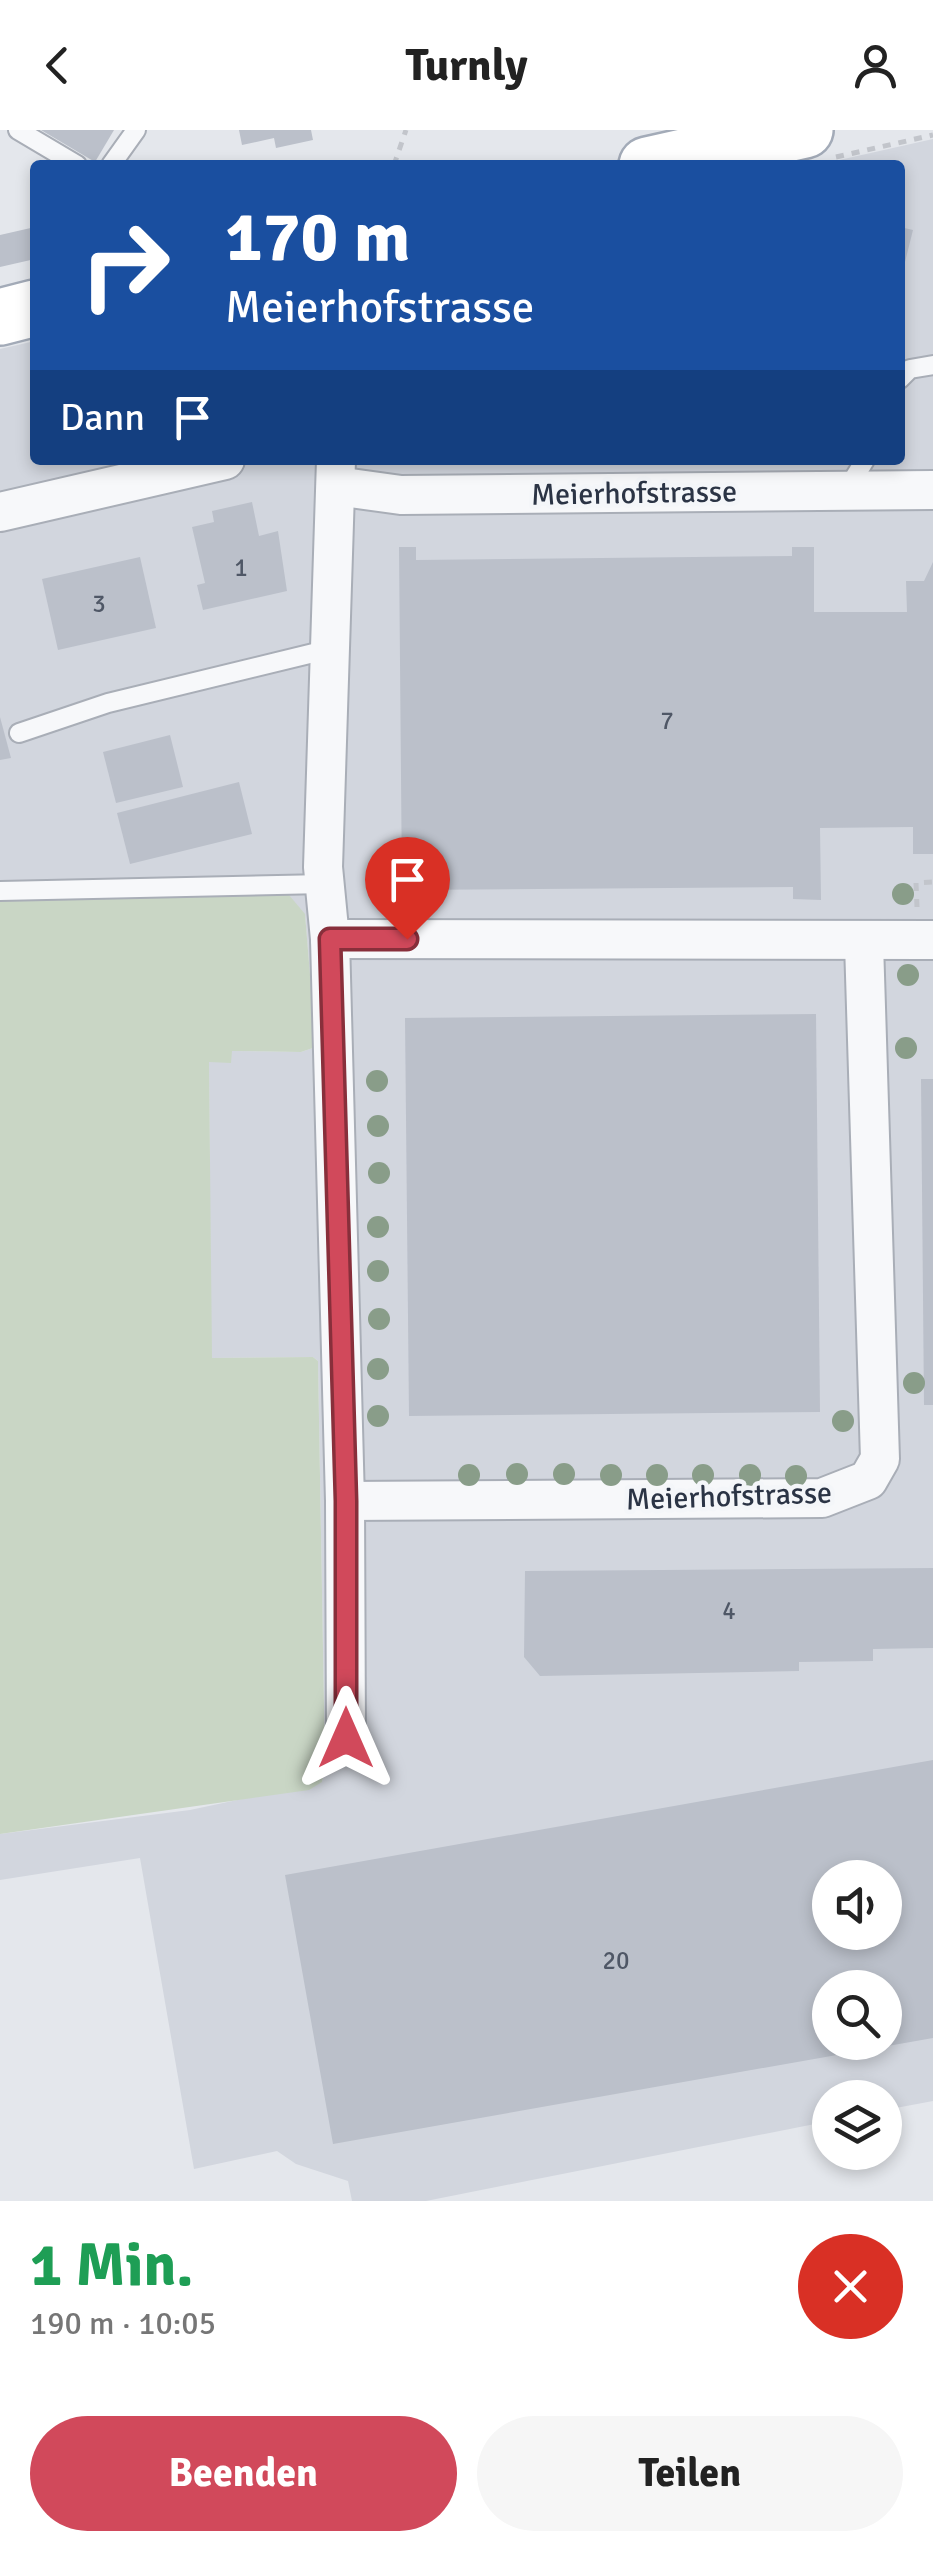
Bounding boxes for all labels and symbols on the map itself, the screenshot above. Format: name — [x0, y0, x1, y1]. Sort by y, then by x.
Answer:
street label: Meierhofstrasse — [531, 473, 737, 514]
house number: 1 — [234, 552, 248, 583]
house number: 3 — [92, 588, 106, 619]
house number: 7 — [660, 705, 674, 736]
pin — [365, 837, 450, 940]
street label: Meierhofstrasse — [625, 1474, 833, 1519]
house number: 4 — [722, 1595, 736, 1626]
position arrow — [294, 1686, 398, 1790]
house number: 20 — [602, 1945, 630, 1976]

